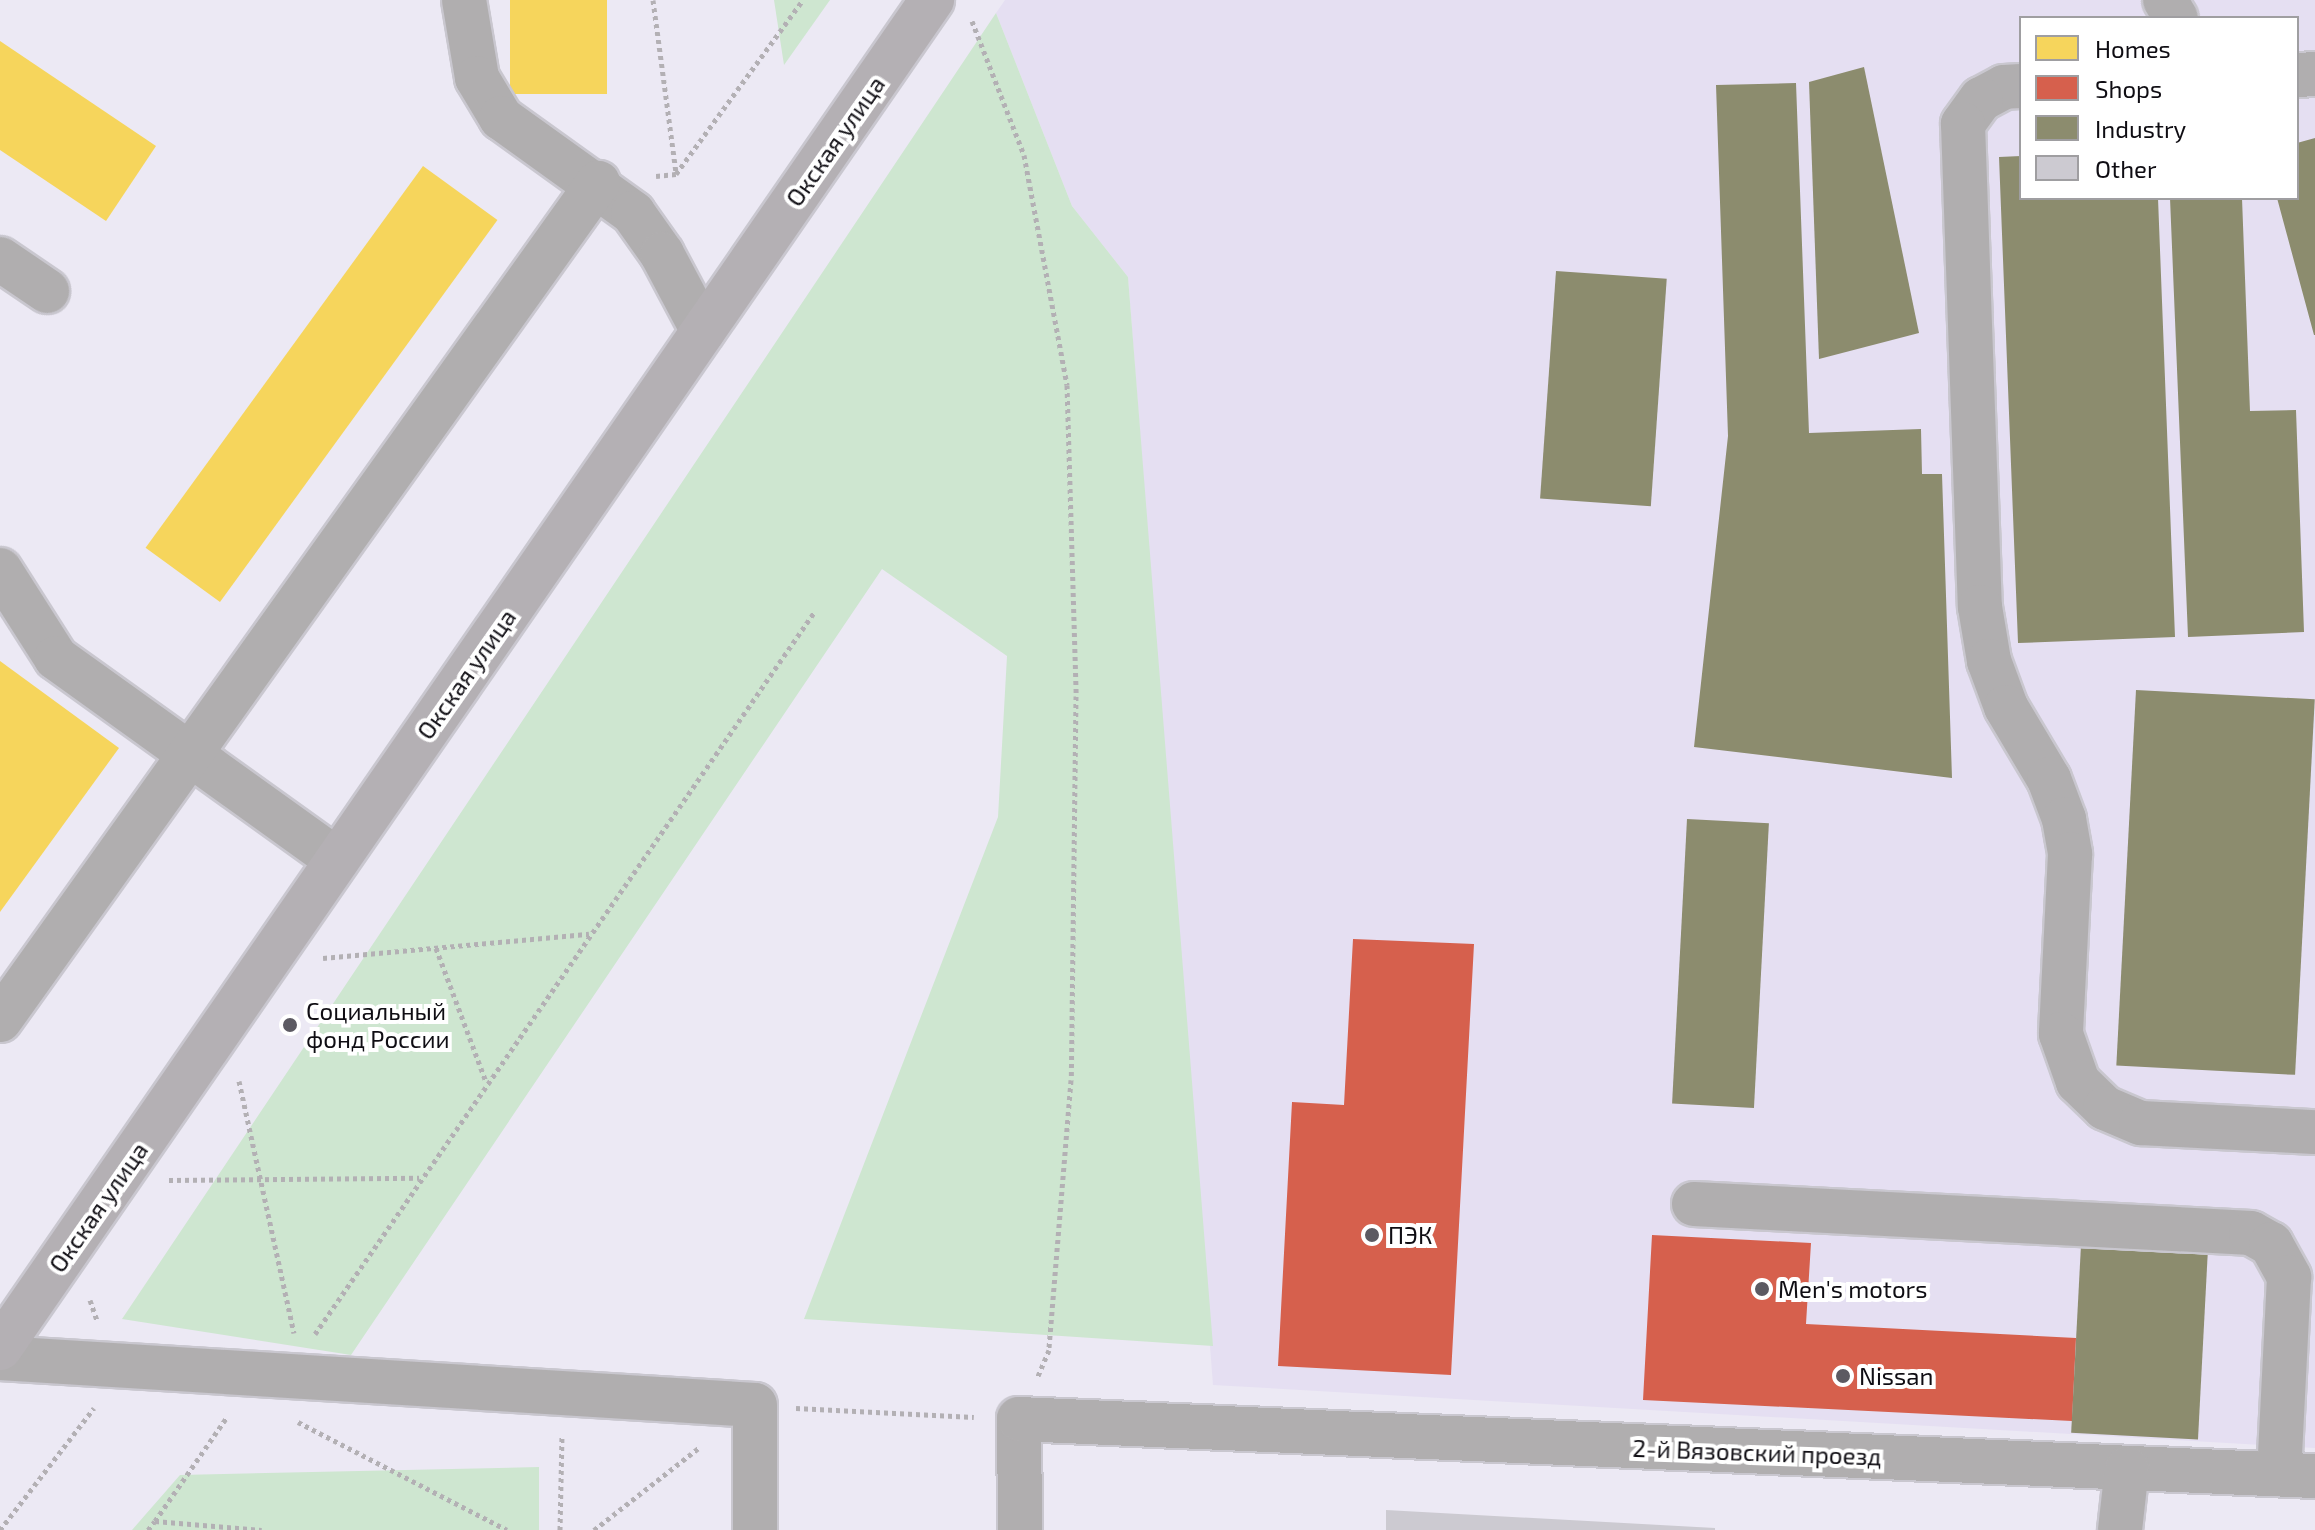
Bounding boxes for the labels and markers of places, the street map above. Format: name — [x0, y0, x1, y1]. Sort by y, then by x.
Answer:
place label: Социальный фонд России — [306, 997, 450, 1053]
marker: Социальный фонд России — [281, 1016, 299, 1034]
place label: ПЭК — [1388, 1221, 1432, 1249]
marker: ПЭК — [1363, 1226, 1381, 1244]
place label: Men's motors — [1778, 1275, 1927, 1303]
marker: Men's motors — [1753, 1280, 1771, 1298]
place label: Nissan — [1859, 1362, 1933, 1390]
marker: Nissan — [1834, 1367, 1852, 1385]

